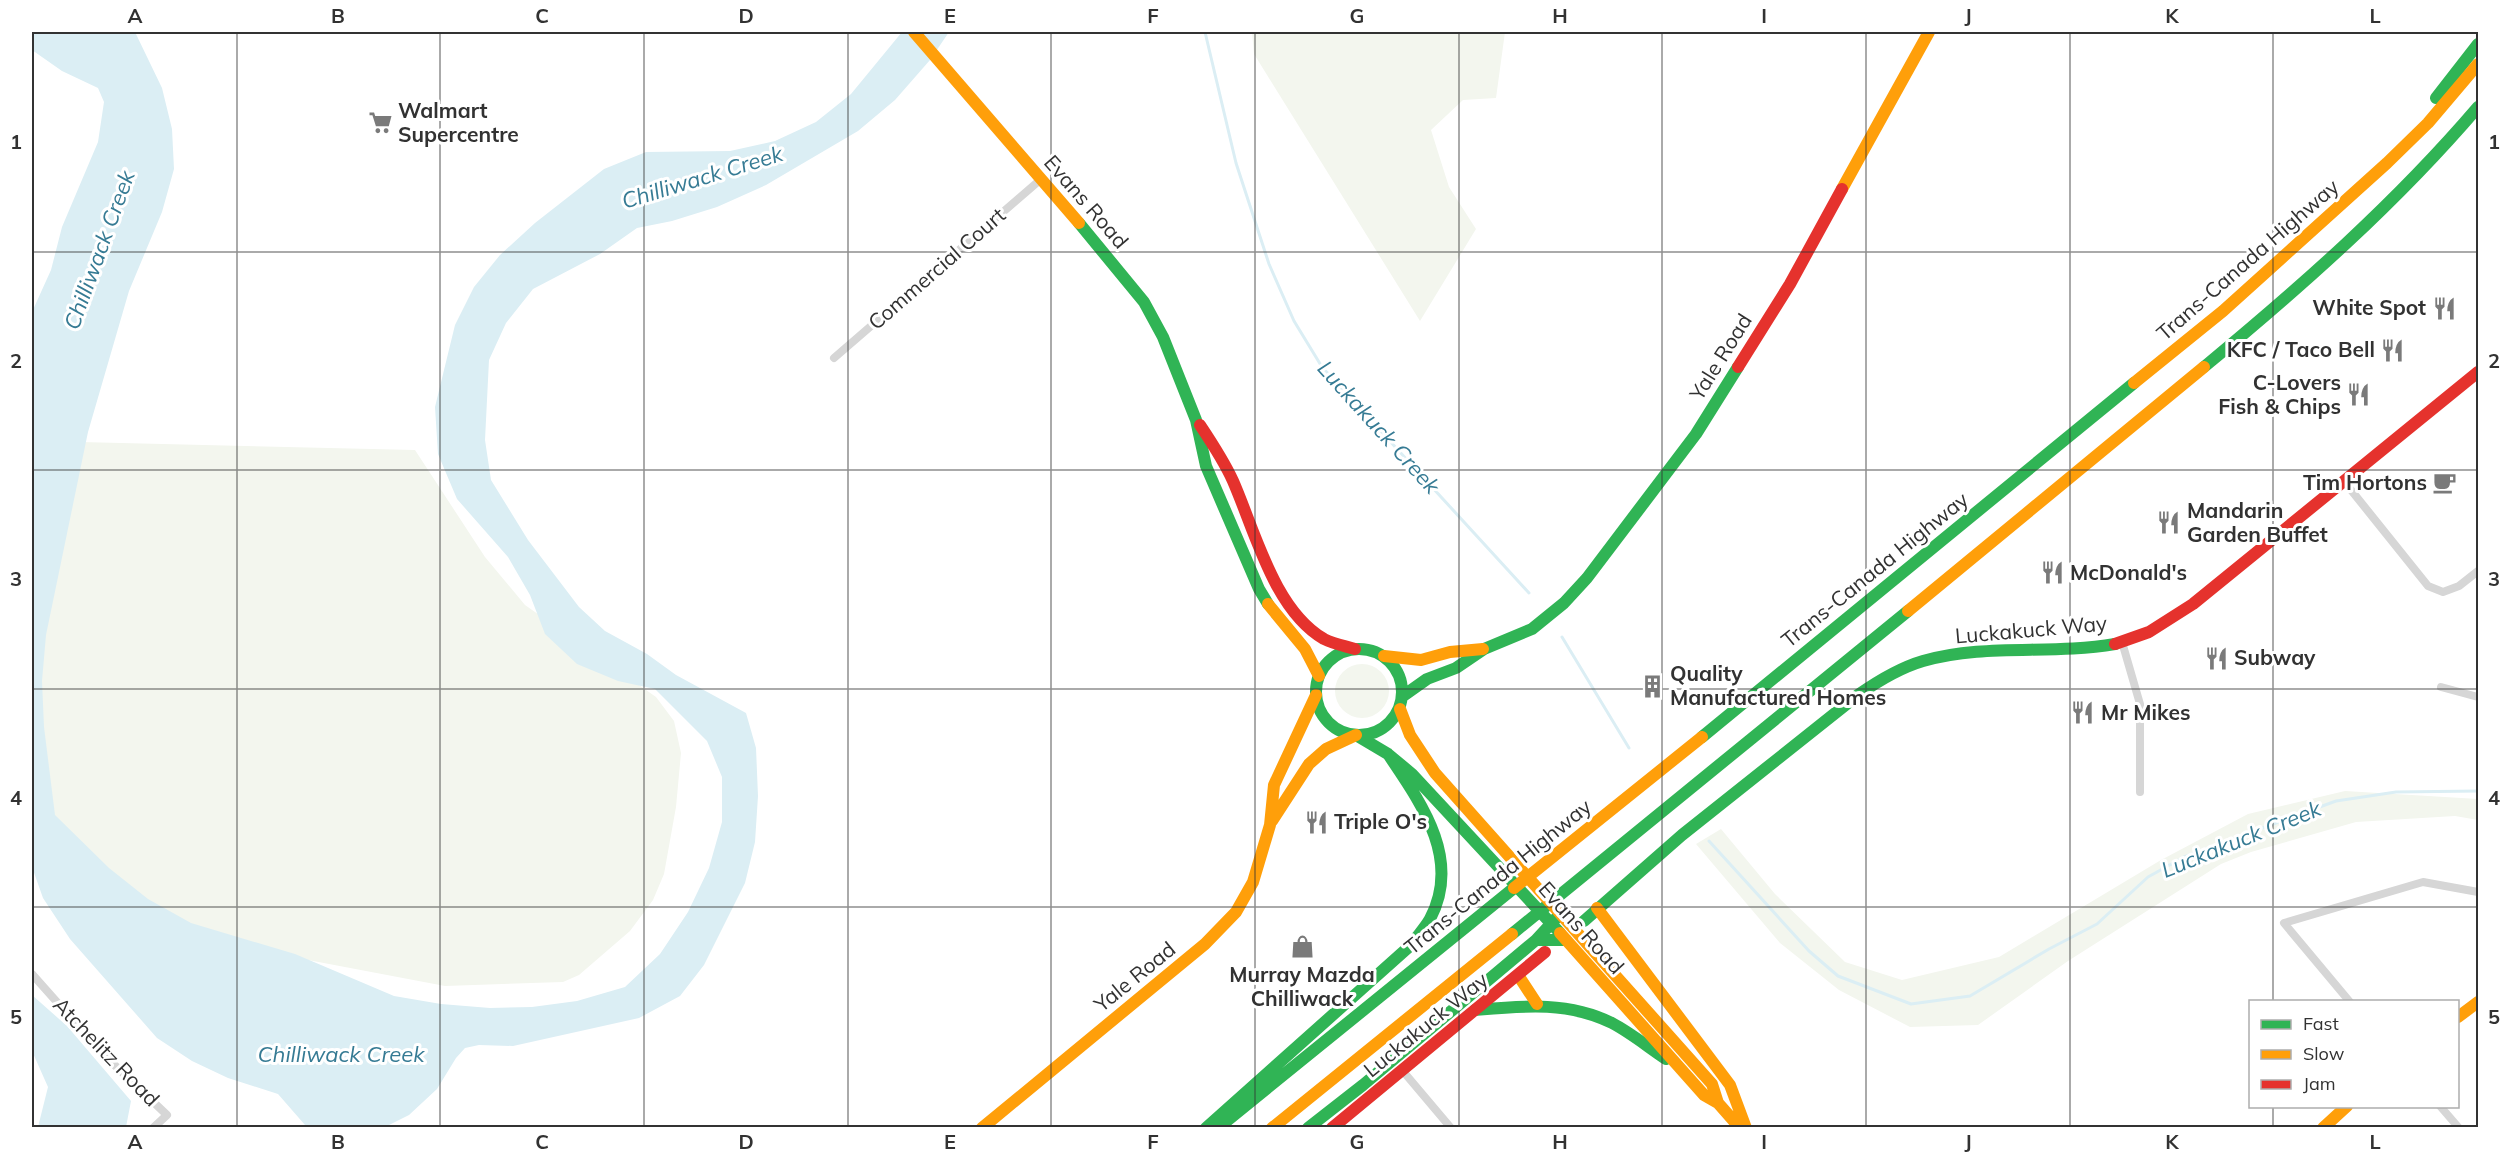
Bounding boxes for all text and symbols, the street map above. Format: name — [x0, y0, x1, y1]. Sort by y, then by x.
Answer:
text: A — [128, 3, 143, 28]
text: B — [331, 3, 345, 28]
text: C — [535, 3, 549, 28]
text: D — [738, 3, 754, 28]
text: E — [944, 3, 956, 28]
text: F — [1147, 3, 1159, 28]
text: G — [1350, 3, 1364, 28]
text: H — [1552, 3, 1568, 28]
text: I — [1761, 3, 1767, 28]
text: J — [1964, 3, 1972, 28]
text: K — [2165, 3, 2179, 28]
text: L — [2369, 3, 2381, 28]
place label: Walmart Supercentre — [398, 97, 519, 147]
supermarket icon: Walmart Supercentre — [367, 110, 393, 136]
text: 1 — [10, 129, 22, 154]
text: 1 — [2488, 129, 2500, 154]
water label: Chilliwack Creek — [618, 139, 787, 215]
street label: Evans Road — [1039, 149, 1134, 253]
water label: Chilliwack Creek — [57, 166, 141, 333]
street label: Trans-Canada Highway — [2151, 173, 2344, 345]
street label: Commercial Court — [862, 202, 1010, 335]
place label: White Spot — [2312, 294, 2426, 320]
restaurant icon: White Spot — [2431, 295, 2457, 321]
street label: Yale Road — [1683, 308, 1757, 405]
place label: KFC / Taco Bell — [2227, 336, 2375, 362]
restaurant icon: KFC / Taco Bell — [2380, 337, 2406, 363]
text: 2 — [10, 348, 22, 373]
text: 2 — [2488, 348, 2500, 373]
water label: Luckakuck Creek — [1312, 354, 1447, 500]
place label: C-Lovers Fish & Chips — [2218, 369, 2341, 419]
restaurant icon: C-Lovers Fish & Chips — [2346, 382, 2372, 408]
place label: Tim Hortons — [2303, 469, 2427, 495]
cafe icon: Tim Hortons — [2432, 470, 2458, 496]
street label: Trans-Canada Highway — [1776, 486, 1973, 653]
place label: Mandarin Garden Buffet — [2187, 497, 2328, 547]
restaurant icon: Mandarin Garden Buffet — [2156, 510, 2182, 536]
place label: McDonald's — [2070, 559, 2187, 585]
restaurant icon: McDonald's — [2039, 560, 2065, 586]
text: 3 — [10, 566, 22, 591]
text: 3 — [2488, 566, 2500, 591]
street label: Luckakuck Way — [1954, 609, 2108, 649]
place label: Subway — [2234, 644, 2316, 670]
restaurant icon: Subway — [2203, 645, 2229, 671]
place label: Quality Manufactured Homes — [1670, 660, 1886, 710]
building icon: Quality Manufactured Homes — [1639, 673, 1665, 699]
place label: Mr Mikes — [2101, 699, 2190, 725]
restaurant icon: Mr Mikes — [2070, 700, 2096, 726]
text: 4 — [10, 785, 22, 810]
text: 4 — [2488, 785, 2500, 810]
street label: Trans-Canada Highway — [1399, 793, 1596, 960]
water label: Luckakuck Creek — [2157, 794, 2326, 884]
place label: Triple O's — [1334, 808, 1427, 834]
restaurant icon: Triple O's — [1303, 809, 1329, 835]
street label: Evans Road — [1533, 876, 1630, 979]
shop icon: Murray Mazda Chilliwack — [1289, 934, 1315, 960]
street label: Yale Road — [1088, 936, 1180, 1018]
place label: Murray Mazda Chilliwack — [1229, 961, 1375, 1011]
street label: Luckakuck Way — [1358, 966, 1493, 1082]
street label: Atchelitz Road — [48, 991, 165, 1111]
legend — [2249, 1000, 2459, 1108]
text: 5 — [10, 1004, 22, 1029]
text: 5 — [2488, 1004, 2500, 1029]
text: Fast — [2303, 1012, 2339, 1035]
water label: Chilliwack Creek — [257, 1040, 425, 1068]
text: Slow — [2303, 1042, 2345, 1065]
text: Jam — [2303, 1072, 2336, 1095]
text: A — [128, 1129, 143, 1154]
text: B — [331, 1129, 345, 1154]
text: C — [535, 1129, 549, 1154]
text: D — [738, 1129, 754, 1154]
text: E — [944, 1129, 956, 1154]
text: F — [1147, 1129, 1159, 1154]
text: G — [1350, 1129, 1364, 1154]
text: H — [1552, 1129, 1568, 1154]
text: I — [1761, 1129, 1767, 1154]
text: J — [1964, 1129, 1972, 1154]
text: K — [2165, 1129, 2179, 1154]
text: L — [2369, 1129, 2381, 1154]

